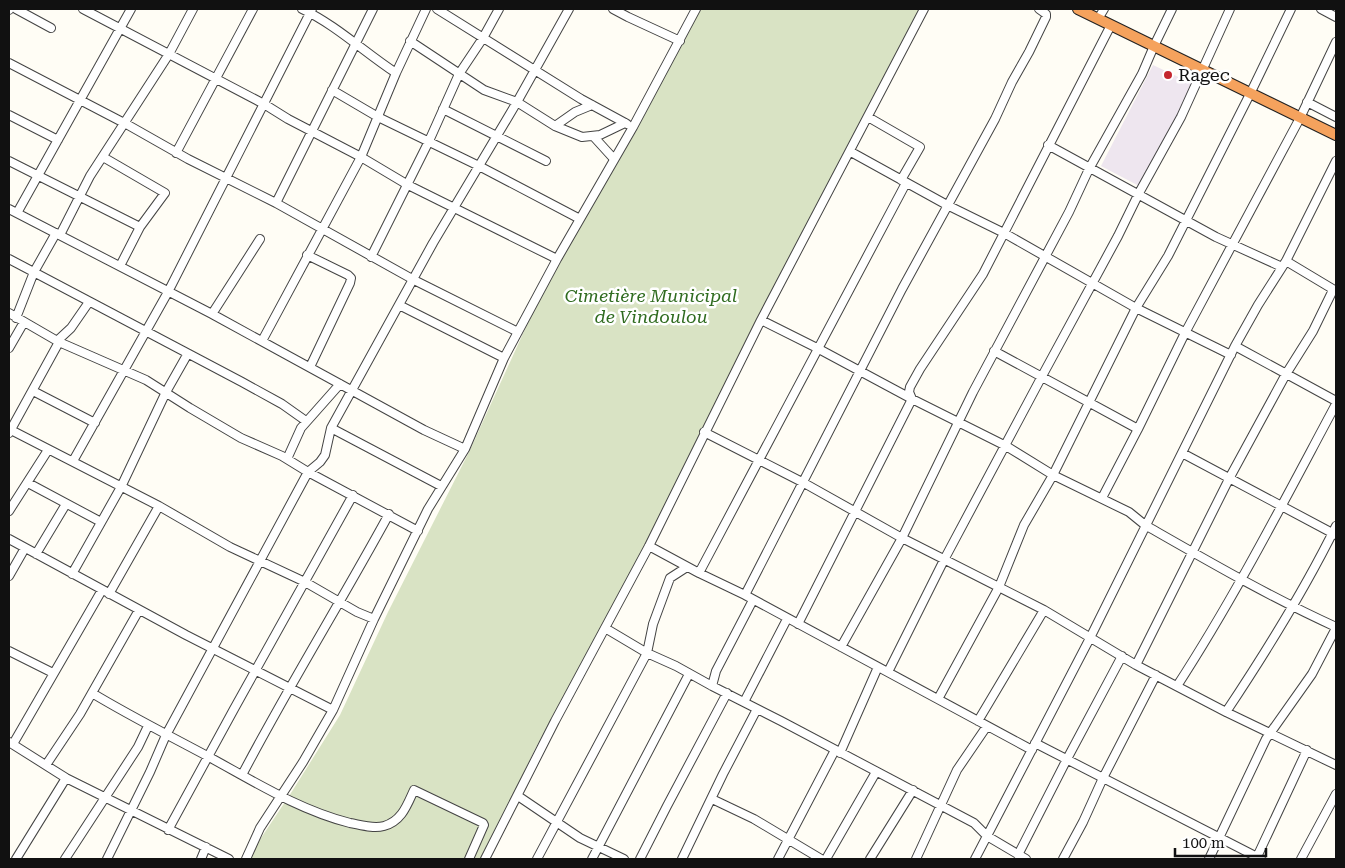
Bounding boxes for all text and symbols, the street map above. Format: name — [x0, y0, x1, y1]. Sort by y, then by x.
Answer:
place label: Ragec — [1178, 64, 1230, 85]
marker: Ragec — [1162, 69, 1174, 81]
park label: Cimetière Municipal de Vindoulou — [565, 285, 737, 327]
scale bar — [1175, 826, 1266, 858]
text: 100 m — [1182, 834, 1225, 852]

